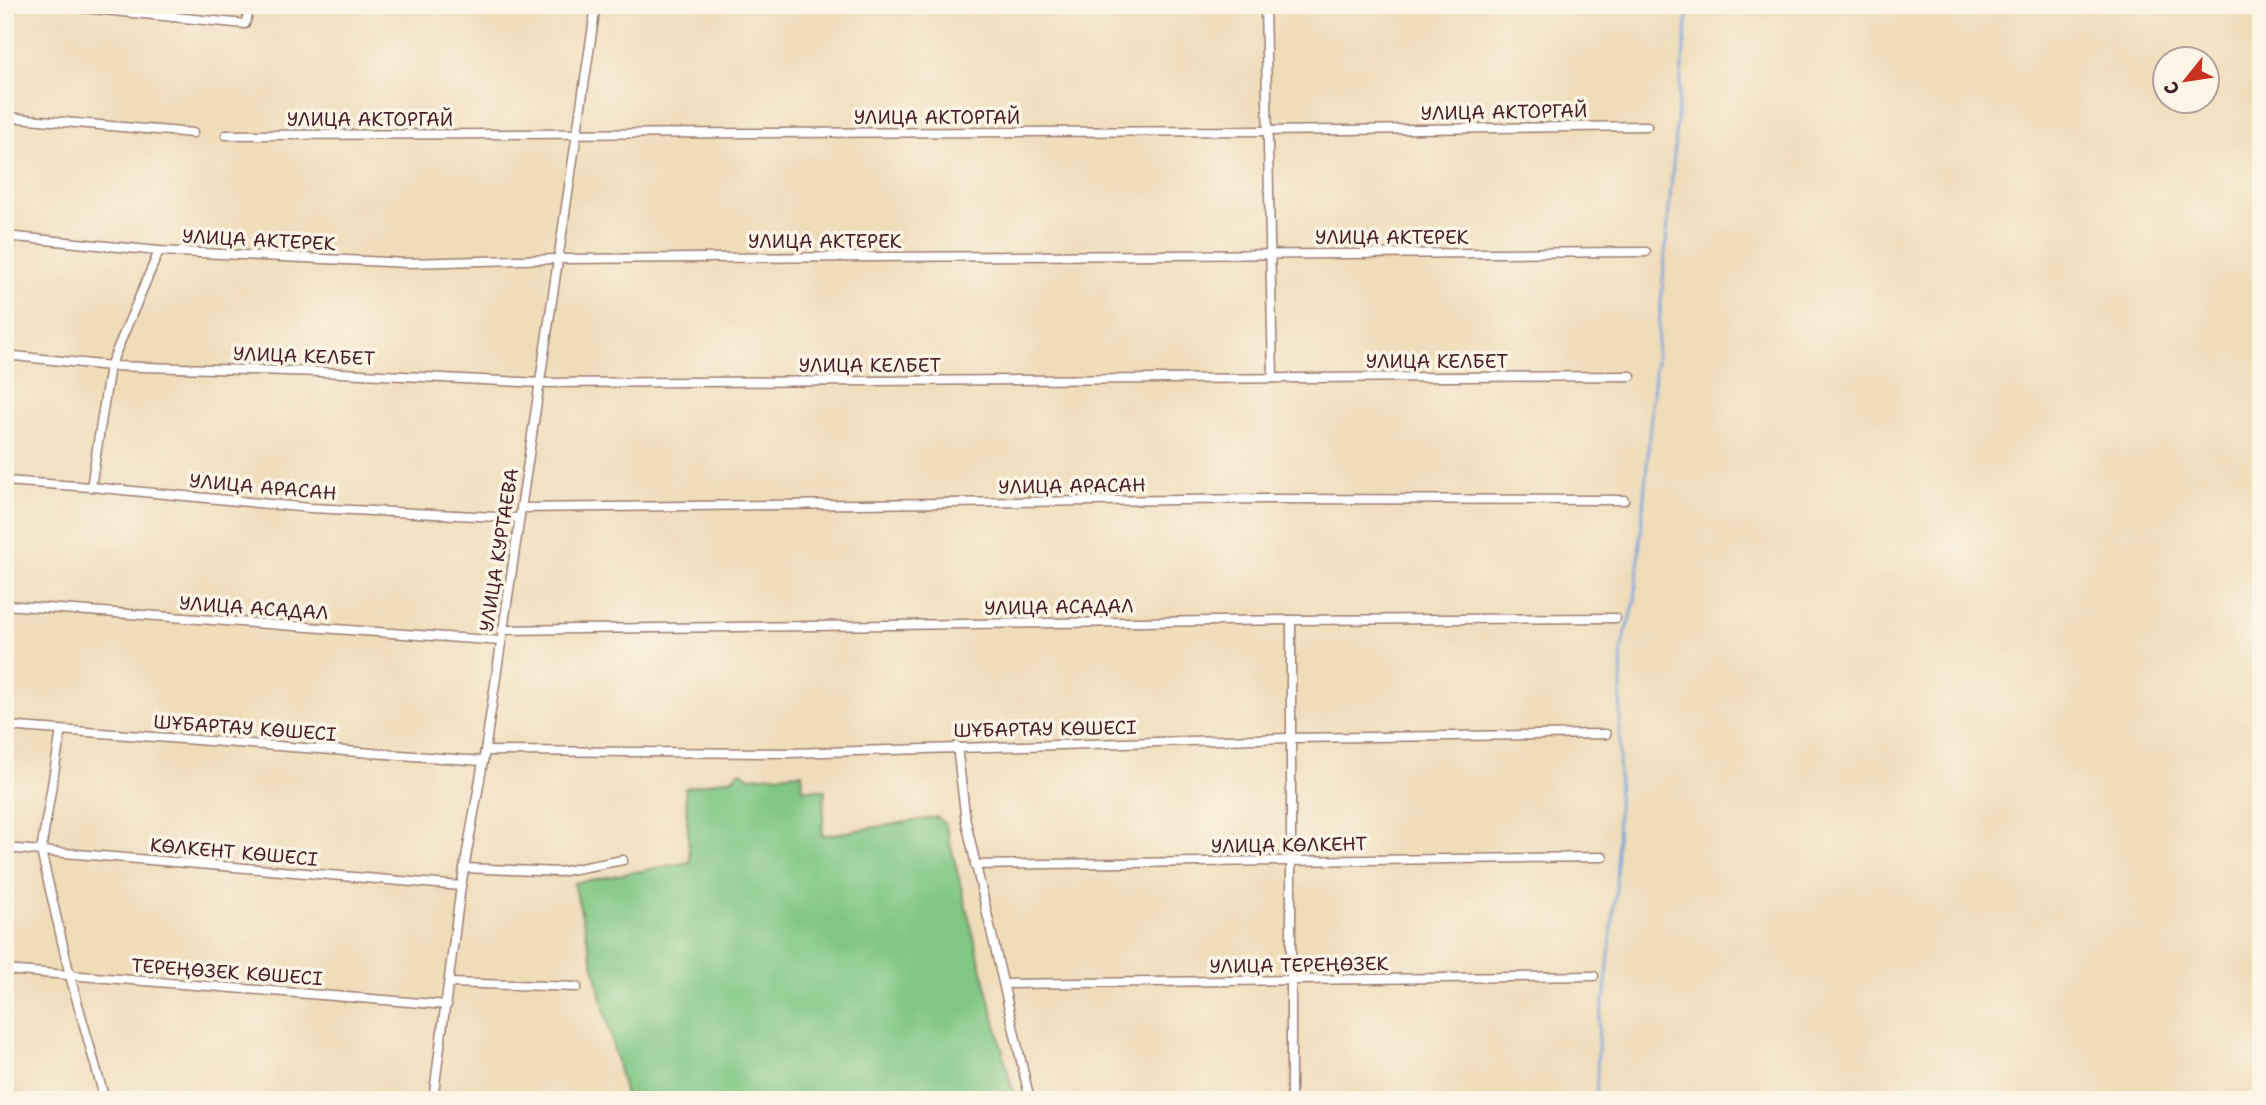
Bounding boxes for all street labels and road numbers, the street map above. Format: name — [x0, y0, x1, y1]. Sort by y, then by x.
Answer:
street label: УЛИЦА АКТОРГАЙ — [1420, 98, 1588, 126]
street label: УЛИЦА АКТОРГАЙ — [854, 105, 1020, 130]
street label: УЛИЦА АКТОРГАЙ — [287, 107, 453, 132]
street label: УЛИЦА АКТЕРЕК — [182, 223, 336, 257]
street label: УЛИЦА АКТЕРЕК — [1315, 225, 1469, 250]
street label: УЛИЦА АКТЕРЕК — [748, 229, 902, 254]
street label: УЛИЦА КЕЛБЕТ — [232, 341, 376, 371]
street label: УЛИЦА КЕЛБЕТ — [1366, 349, 1508, 374]
street label: УЛИЦА КЕЛБЕТ — [799, 353, 941, 378]
street label: УЛИЦА КУРТАЕВА — [474, 466, 524, 634]
street label: УЛИЦА АРАСАН — [188, 468, 338, 506]
street label: УЛИЦА АРАСАН — [998, 472, 1146, 500]
street label: УЛИЦА АСАДАЛ — [178, 590, 330, 626]
street label: УЛИЦА АСАДАЛ — [984, 593, 1134, 621]
street label: ШҰБАРТАУ КӨШЕСІ — [153, 709, 337, 747]
street label: ШҰБАРТАУ КӨШЕСІ — [953, 715, 1137, 743]
street label: УЛИЦА КӨЛКЕНТ — [1211, 831, 1368, 859]
street label: КӨЛКЕНТ КӨШЕСІ — [149, 832, 319, 872]
street label: УЛИЦА ТЕРЕҢӨЗЕК — [1209, 951, 1389, 979]
street label: ТЕРЕҢӨЗЕК КӨШЕСІ — [130, 953, 324, 991]

